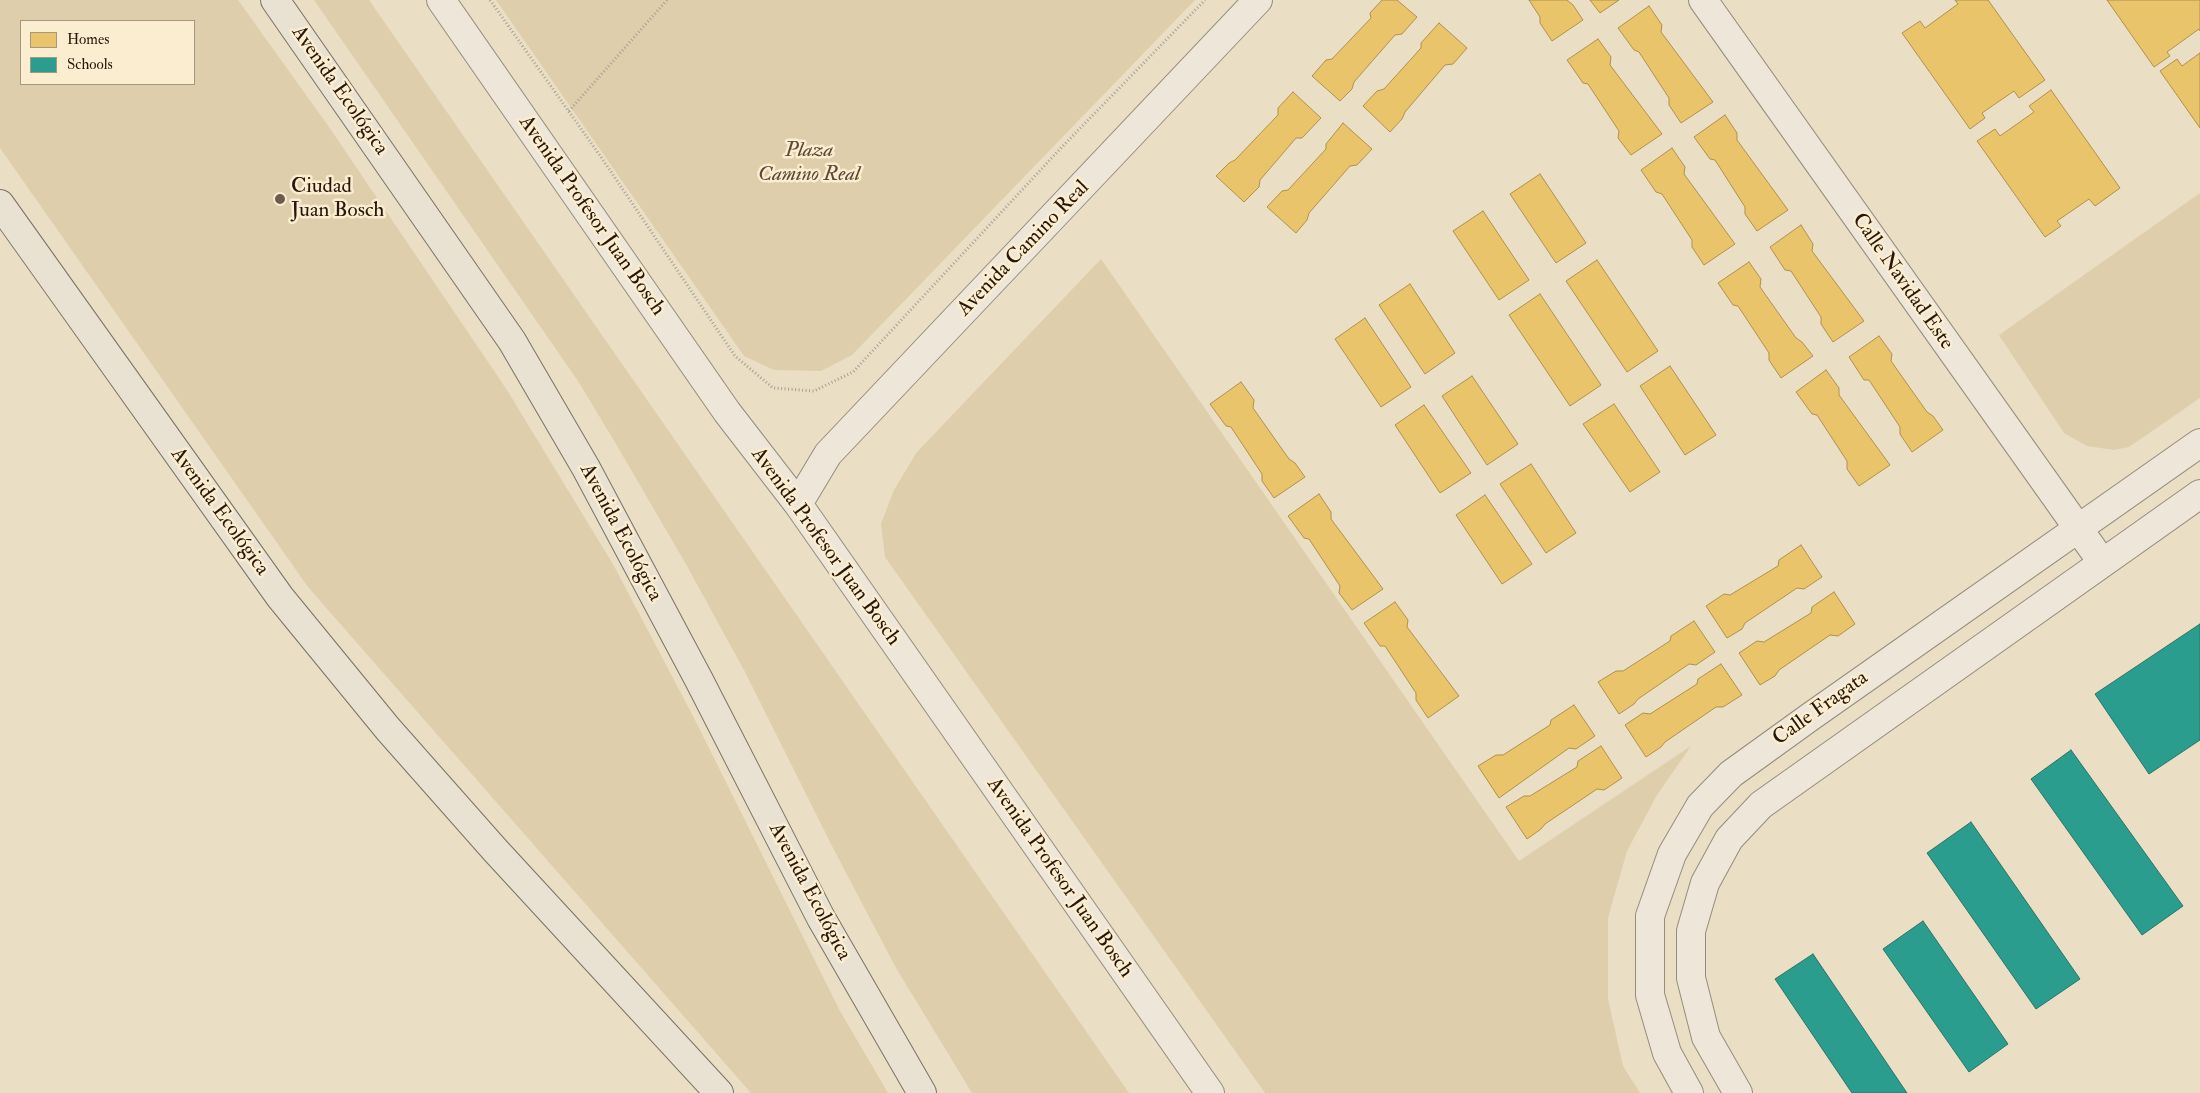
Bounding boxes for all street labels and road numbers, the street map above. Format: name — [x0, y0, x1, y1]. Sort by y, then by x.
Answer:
street label: Avenida Ecológica — [285, 22, 393, 160]
street label: Avenida Profesor Juan Bosch — [512, 111, 670, 321]
street label: Avenida Camino Real — [953, 176, 1095, 322]
street label: Calle Navidad Este — [1846, 209, 1958, 355]
street label: Avenida Ecológica — [164, 443, 274, 581]
street label: Avenida Profesor Juan Bosch — [745, 443, 905, 651]
street label: Avenida Ecológica — [573, 460, 667, 606]
street label: Calle Fragata — [1769, 666, 1873, 752]
street label: Avenida Profesor Juan Bosch — [980, 773, 1138, 983]
street label: Avenida Ecológica — [762, 819, 856, 965]

